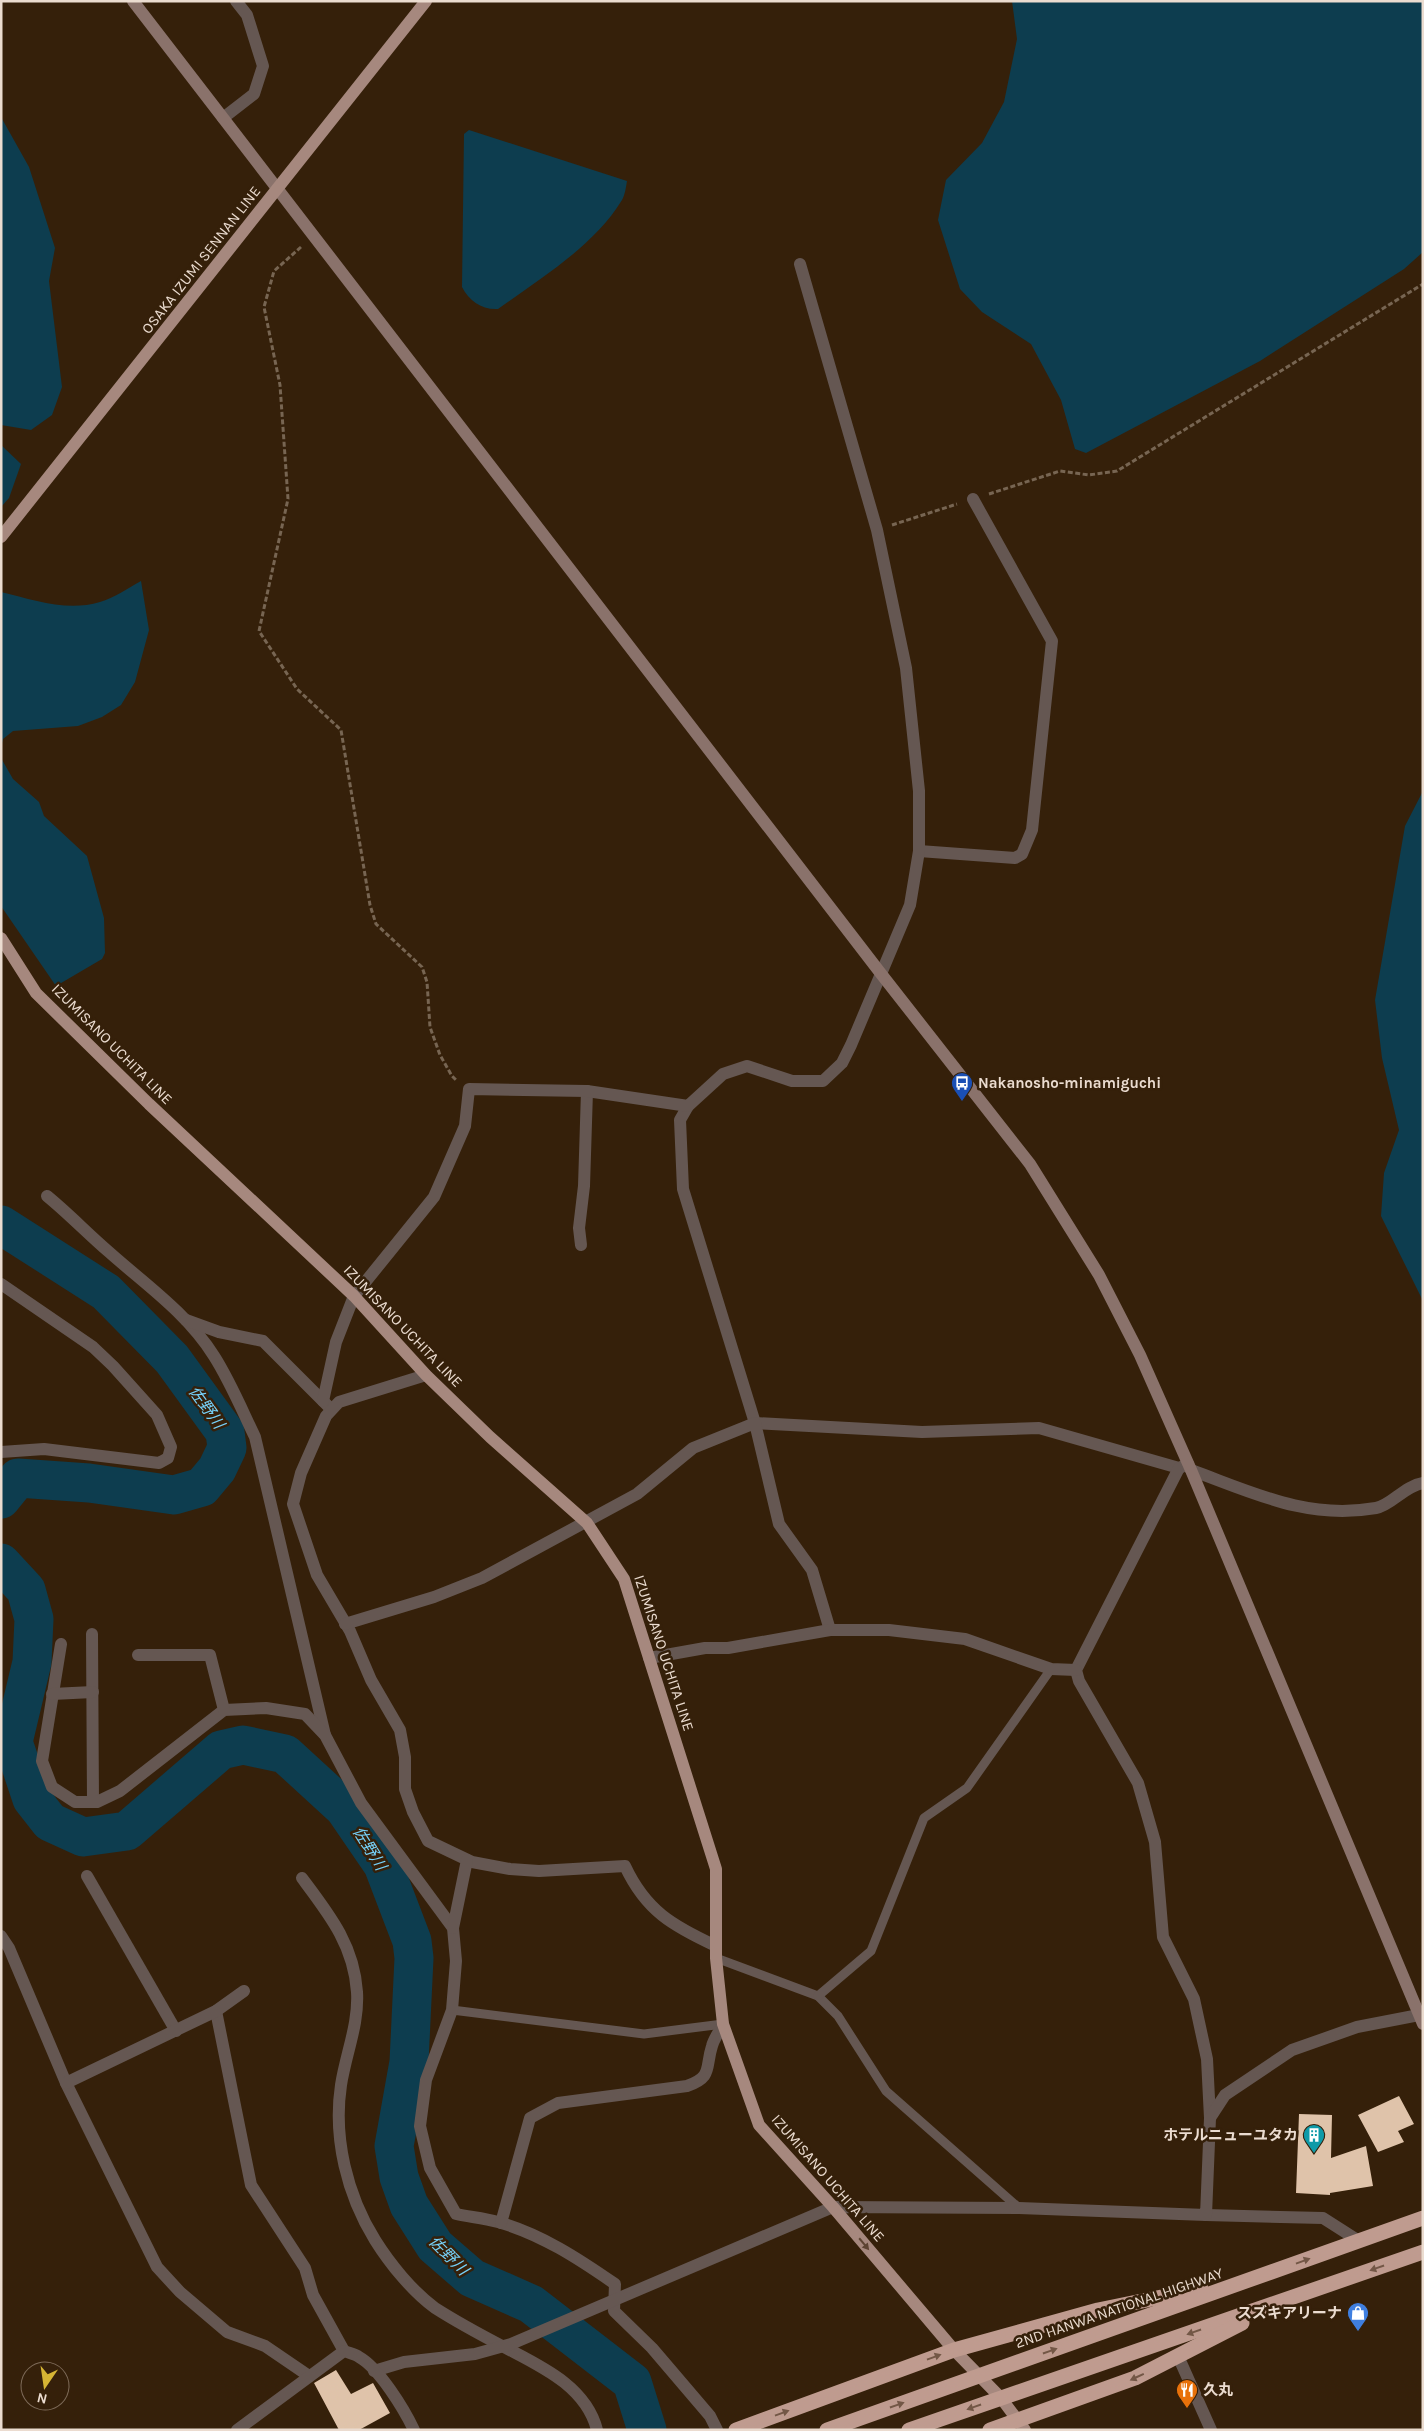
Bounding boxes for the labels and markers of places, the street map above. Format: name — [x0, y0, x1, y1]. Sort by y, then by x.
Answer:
bus stop icon: Nakanosho-minamiguchi — [950, 1071, 974, 1102]
place label: Nakanosho-minamiguchi — [978, 1074, 1161, 1092]
building icon: ホテルニューユタカ — [1302, 2123, 1326, 2154]
place label: ホテルニューユタカ — [1163, 2126, 1298, 2144]
shop icon: スズキアリーナ — [1346, 2301, 1370, 2332]
place label: スズキアリーナ — [1237, 2304, 1342, 2322]
restaurant icon: 久丸 — [1175, 2378, 1199, 2409]
place label: 久丸 — [1203, 2381, 1233, 2399]

